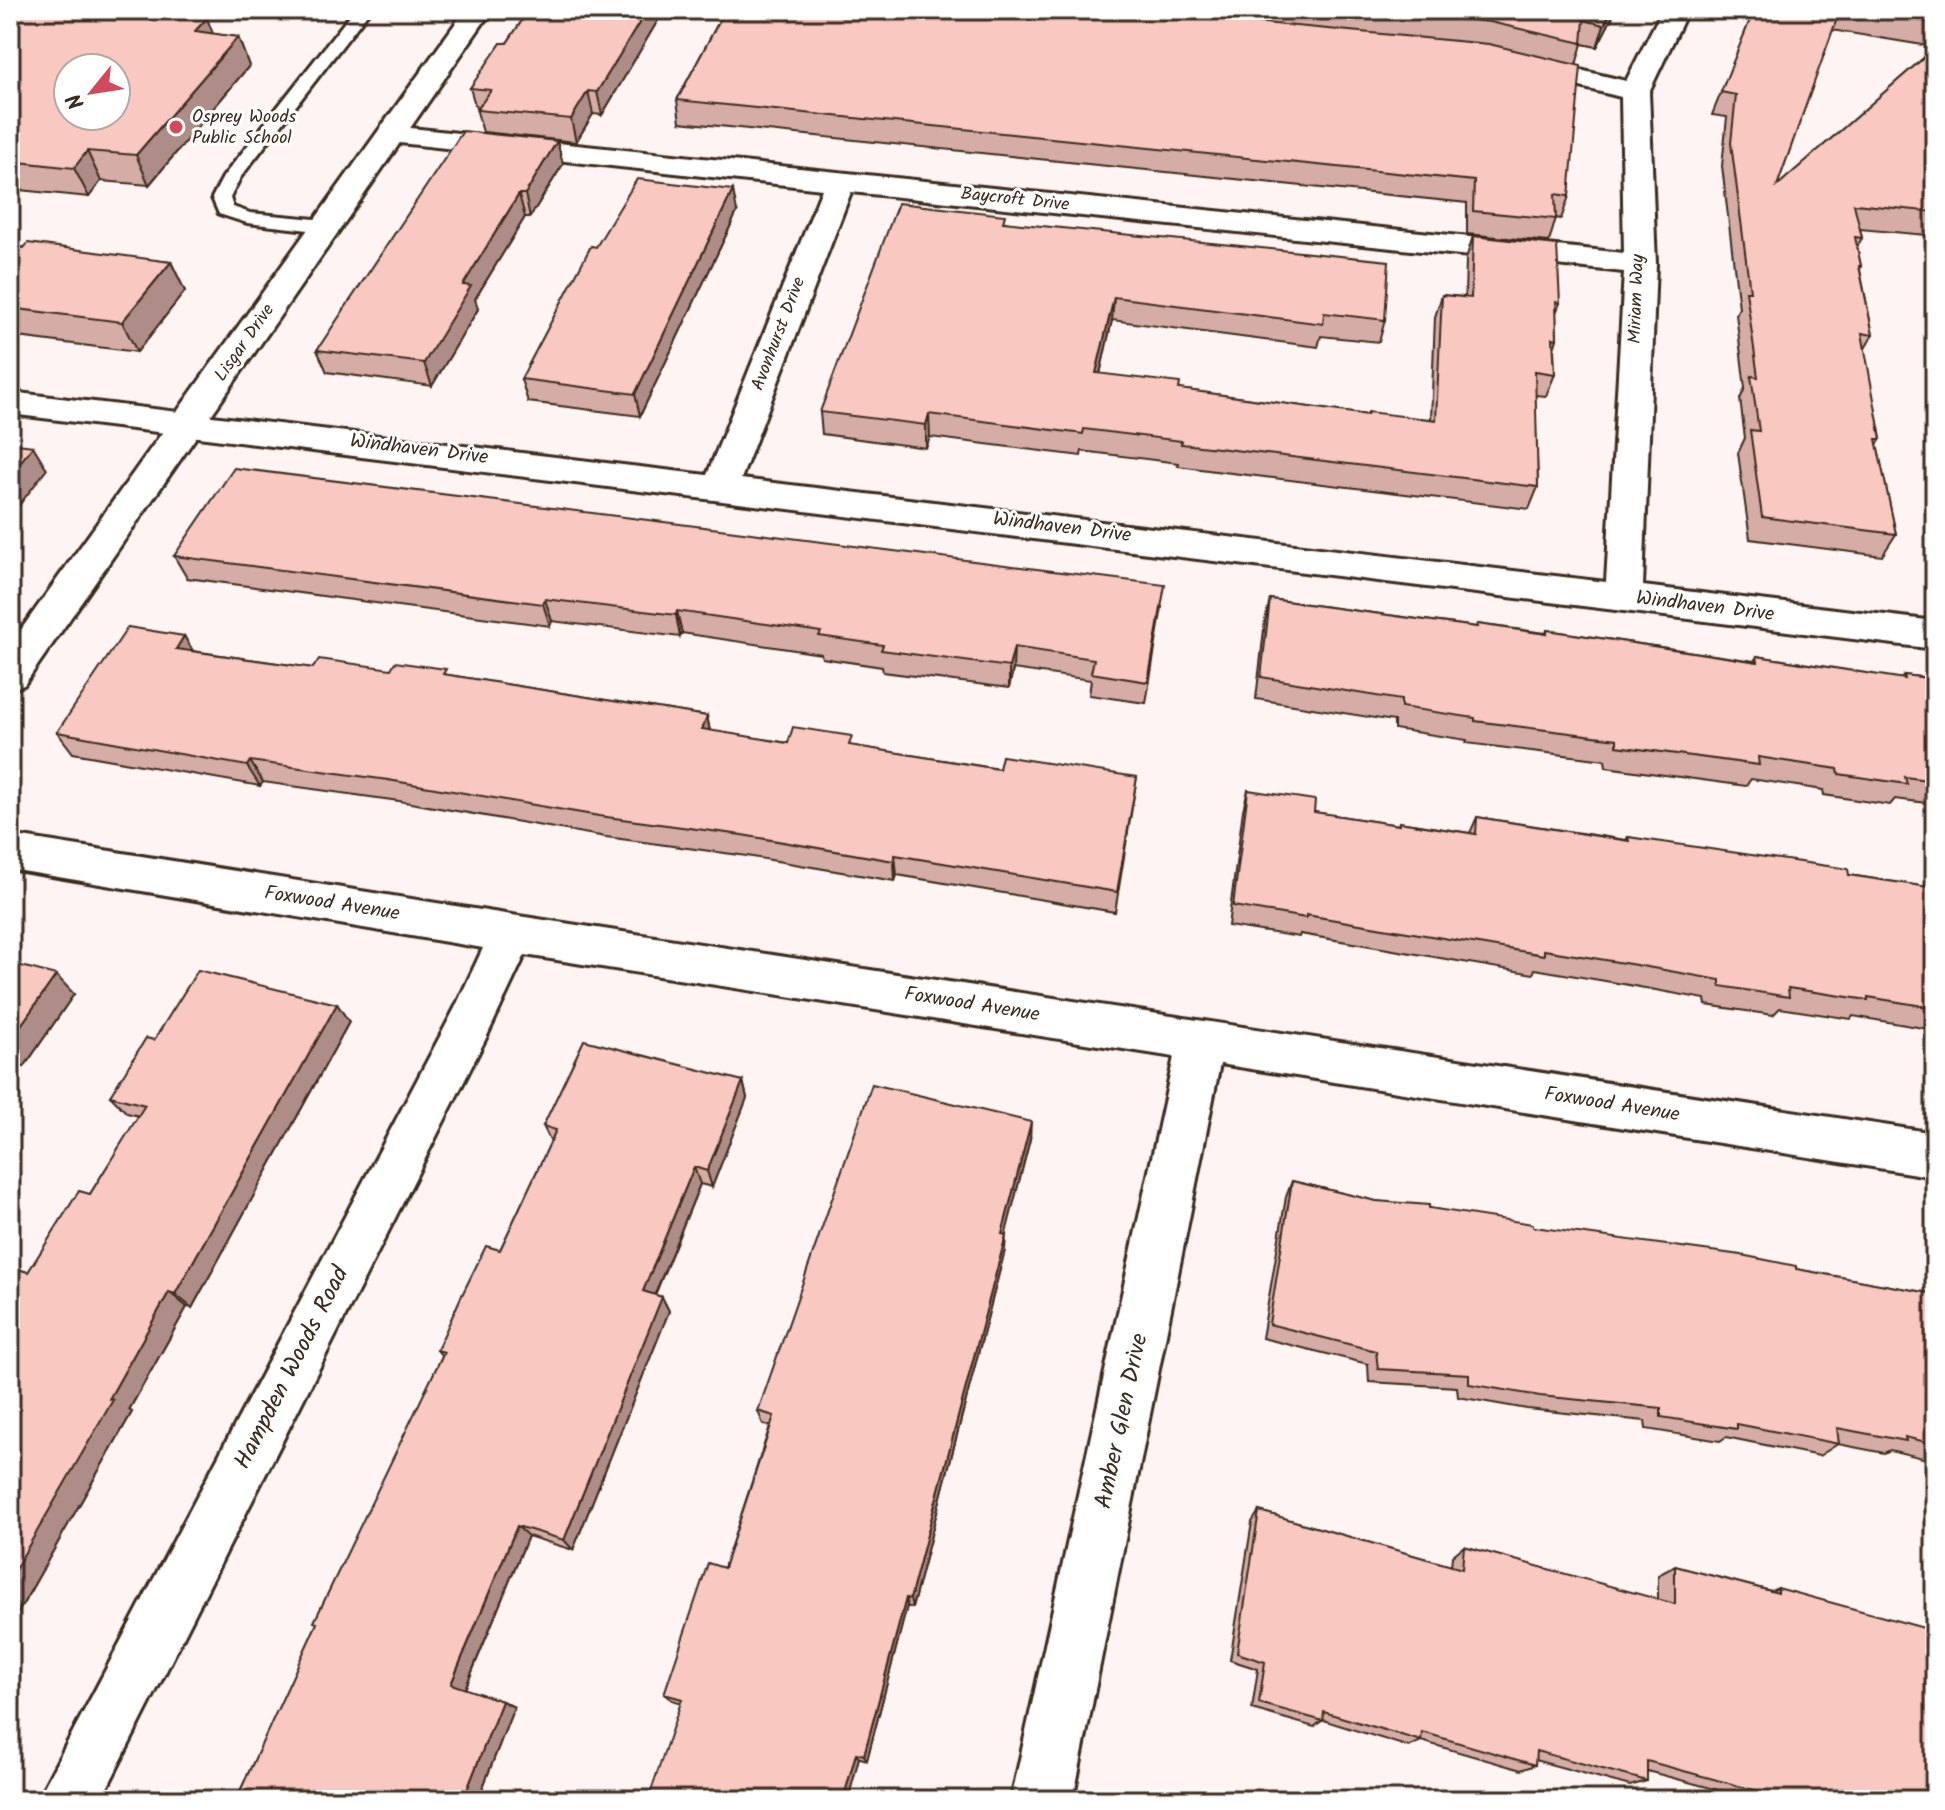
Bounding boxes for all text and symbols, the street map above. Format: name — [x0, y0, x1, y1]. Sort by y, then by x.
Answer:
north arrow — [52, 52, 132, 132]
text: N — [58, 86, 95, 116]
place label: Osprey Woods Public School — [192, 103, 296, 153]
marker: Osprey Woods Public School — [167, 118, 185, 136]
street label: Baycroft Drive — [959, 180, 1071, 220]
street label: Miriam Way — [1621, 253, 1653, 344]
street label: Avonhurst Drive — [744, 273, 814, 395]
street label: Lisgar Drive — [207, 298, 283, 388]
street label: Windhaven Drive — [348, 426, 490, 474]
street label: Windhaven Drive — [991, 504, 1133, 552]
street label: Windhaven Drive — [1634, 583, 1776, 631]
street label: Foxwood Avenue — [262, 878, 402, 930]
street label: Foxwood Avenue — [902, 979, 1042, 1031]
street label: Foxwood Avenue — [1542, 1079, 1682, 1131]
street label: Hampden Woods Road — [224, 1259, 361, 1476]
street label: Amber Glen Drive — [1084, 1329, 1160, 1512]

